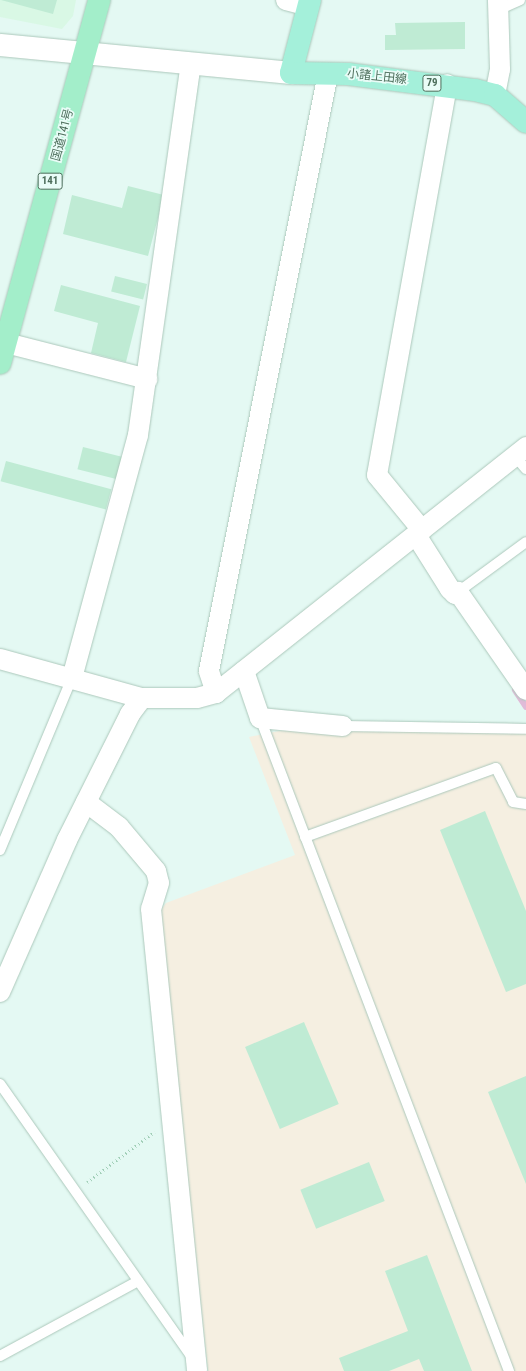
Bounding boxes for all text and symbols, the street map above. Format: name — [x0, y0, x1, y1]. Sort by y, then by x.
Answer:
street label: 小諸上田線 — [346, 67, 408, 87]
road number: 79 — [422, 74, 442, 92]
street label: 国道141号 — [49, 107, 77, 163]
road number: 141 — [37, 172, 63, 190]

